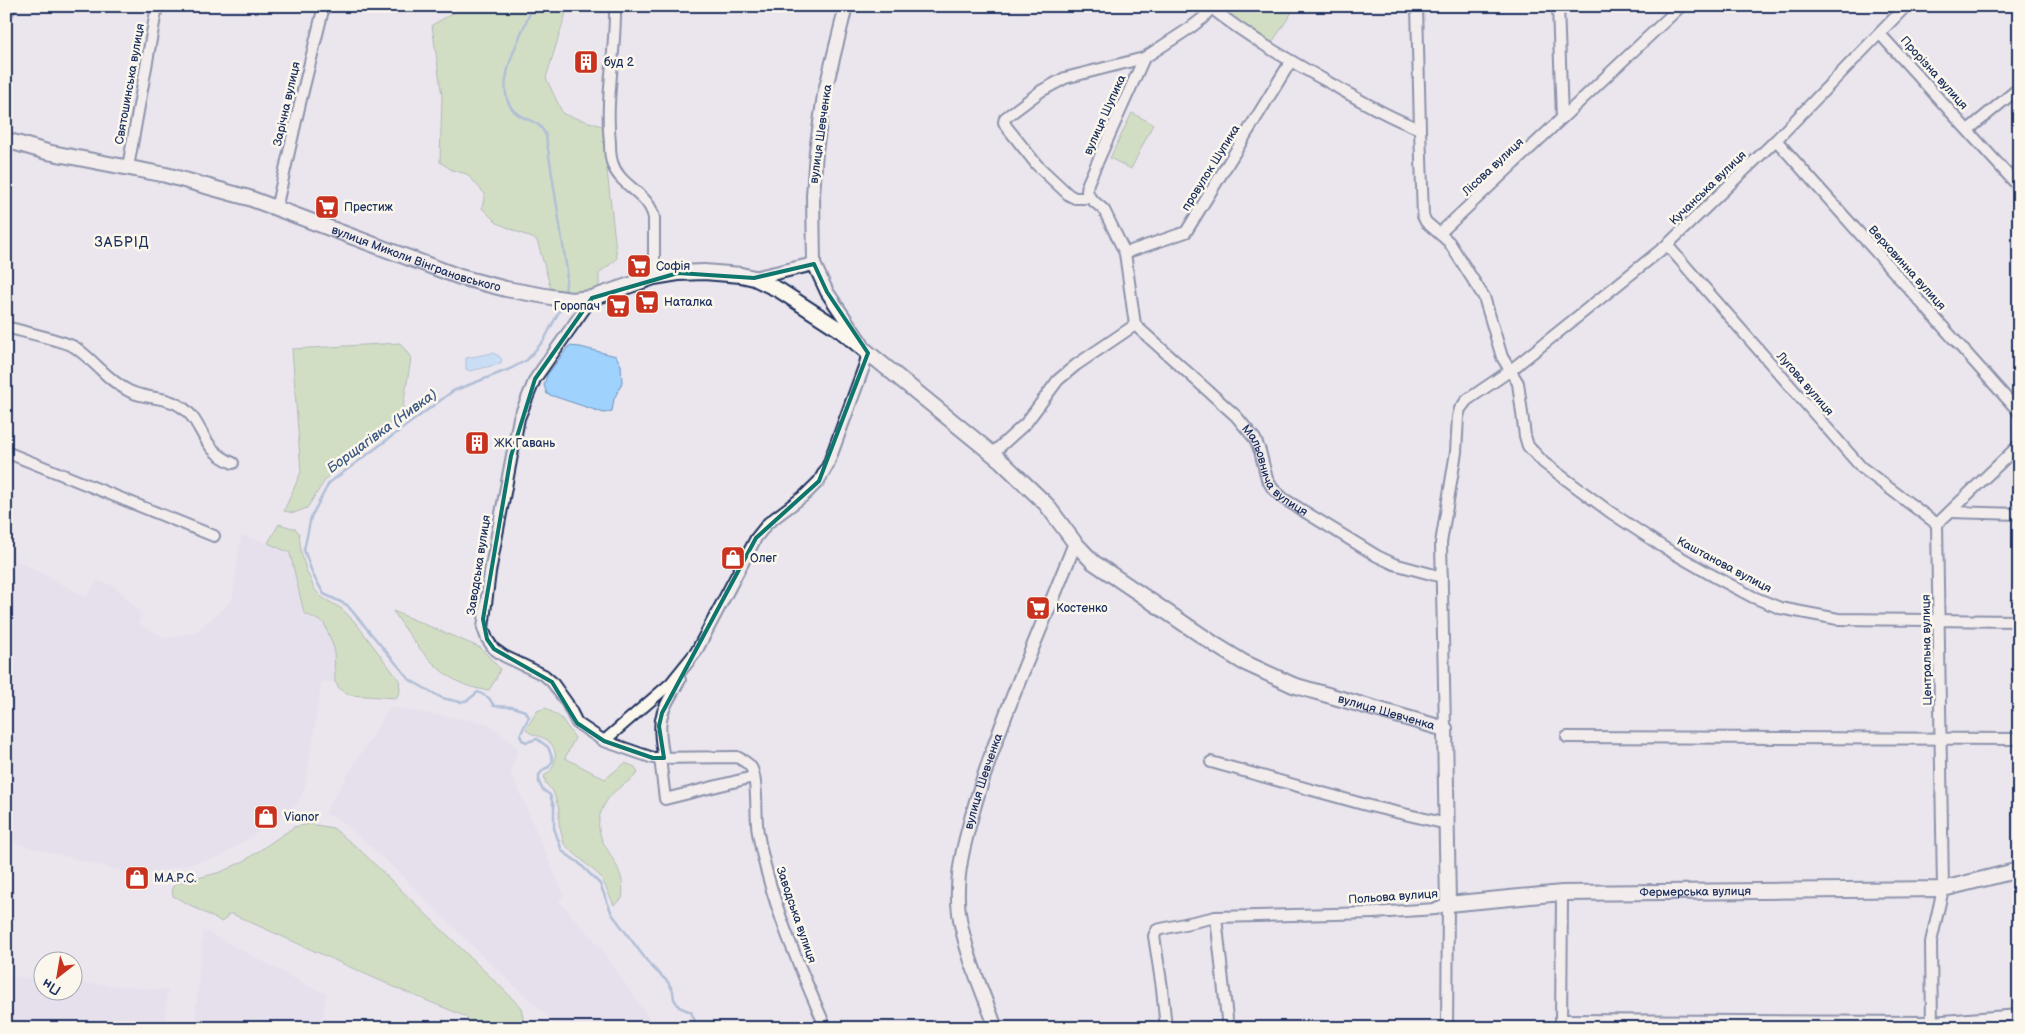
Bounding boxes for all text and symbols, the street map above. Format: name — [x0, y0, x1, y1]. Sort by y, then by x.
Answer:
street label: Святошинська вулиця — [112, 22, 148, 146]
street label: Прорізна вулиця — [1897, 33, 1971, 113]
building icon: буд 2 — [573, 49, 599, 75]
place label: буд 2 — [604, 55, 634, 70]
street label: Зарічна вулиця — [270, 60, 304, 148]
street label: вулиця Шупика — [1081, 73, 1129, 157]
street label: вулиця Шевченка — [807, 84, 835, 184]
street label: провулок Шупика — [1179, 122, 1243, 214]
street label: Лісова вулиця — [1458, 135, 1527, 200]
street label: Кучанська вулиця — [1667, 147, 1750, 228]
supermarket icon: Престиж — [314, 194, 340, 220]
place label: Престиж — [344, 200, 394, 215]
street label: вулиця Миколи Вінграновського — [329, 222, 502, 295]
street label: Верховинна вулиця — [1865, 223, 1949, 314]
district label: ЗАБРІД — [94, 234, 150, 251]
supermarket icon: Софія — [626, 253, 652, 279]
place label: Софія — [656, 259, 690, 274]
supermarket icon: Наталка — [634, 289, 660, 315]
supermarket icon: Горопач — [605, 293, 631, 319]
place label: Наталка — [664, 295, 713, 310]
place label: Горопач — [554, 299, 600, 314]
street label: Лугова вулиця — [1773, 348, 1837, 419]
water label: Борщагівка (Нивка) — [324, 385, 441, 477]
street label: Мальовнича вулиця — [1239, 421, 1311, 519]
building icon: ЖК Гавань — [464, 430, 490, 456]
place label: ЖК Гавань — [494, 436, 555, 451]
street label: Заводська вулиця — [464, 514, 494, 616]
street label: Каштанова вулиця — [1674, 534, 1774, 596]
shop icon: Олег — [720, 545, 746, 571]
place label: Олег — [750, 551, 777, 566]
street label: Центральна вулиця — [1919, 594, 1935, 706]
supermarket icon: Костенко — [1025, 595, 1051, 621]
place label: Костенко — [1056, 601, 1107, 616]
street label: вулиця Шевченка — [1336, 691, 1436, 733]
street label: вулиця Шевченка — [961, 731, 1006, 831]
shop icon: Vianor — [253, 804, 279, 830]
place label: Vianor — [284, 810, 320, 825]
shop icon: М.А.Р.С. — [124, 865, 150, 891]
street label: Заводська вулиця — [772, 865, 820, 966]
place label: М.А.Р.С. — [154, 871, 196, 886]
street label: Фермерська вулиця — [1639, 884, 1752, 900]
street label: Польова вулиця — [1348, 886, 1439, 908]
north arrow — [32, 952, 82, 1002]
text: Пн — [39, 975, 64, 999]

